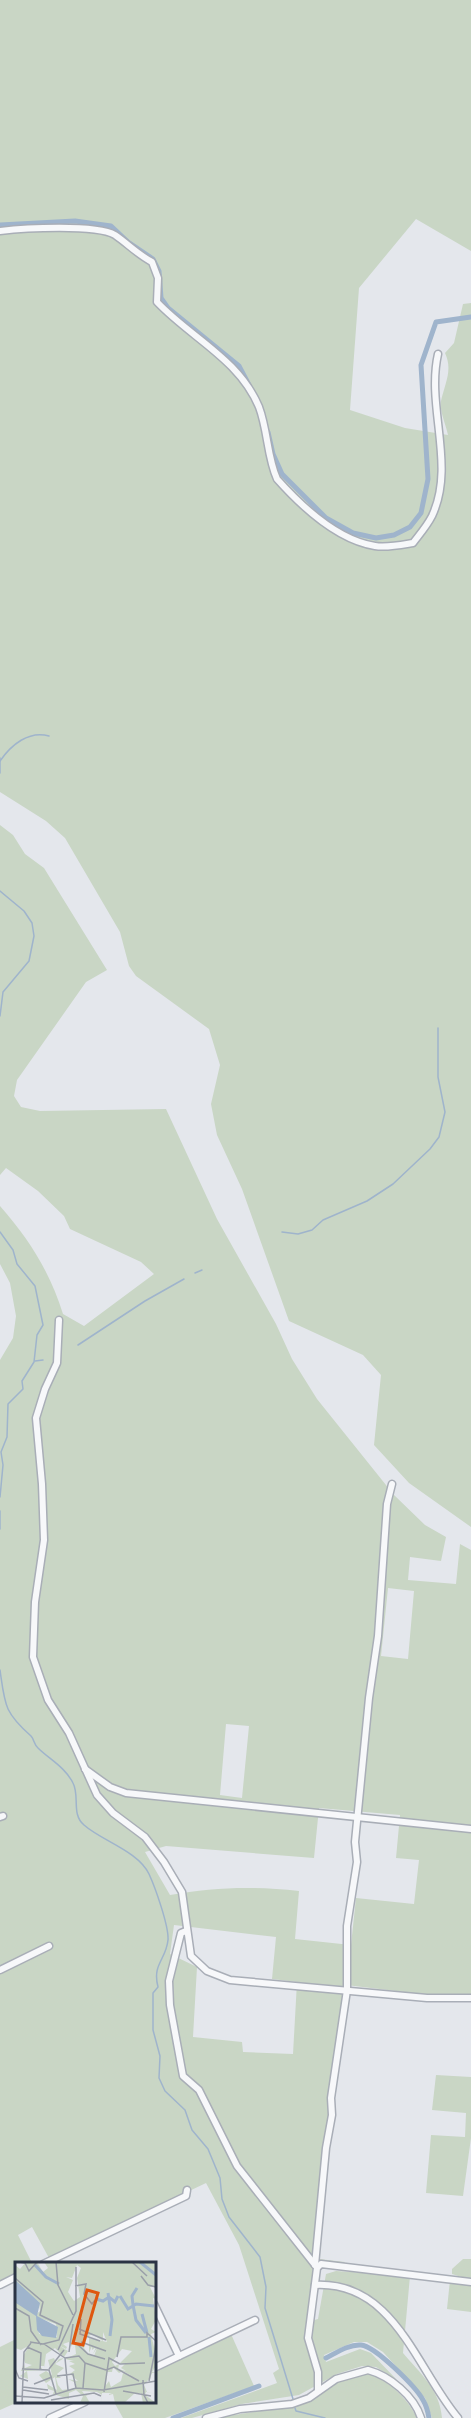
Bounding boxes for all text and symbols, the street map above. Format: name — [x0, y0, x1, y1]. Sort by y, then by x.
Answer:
inset map — [15, 2262, 156, 2403]

